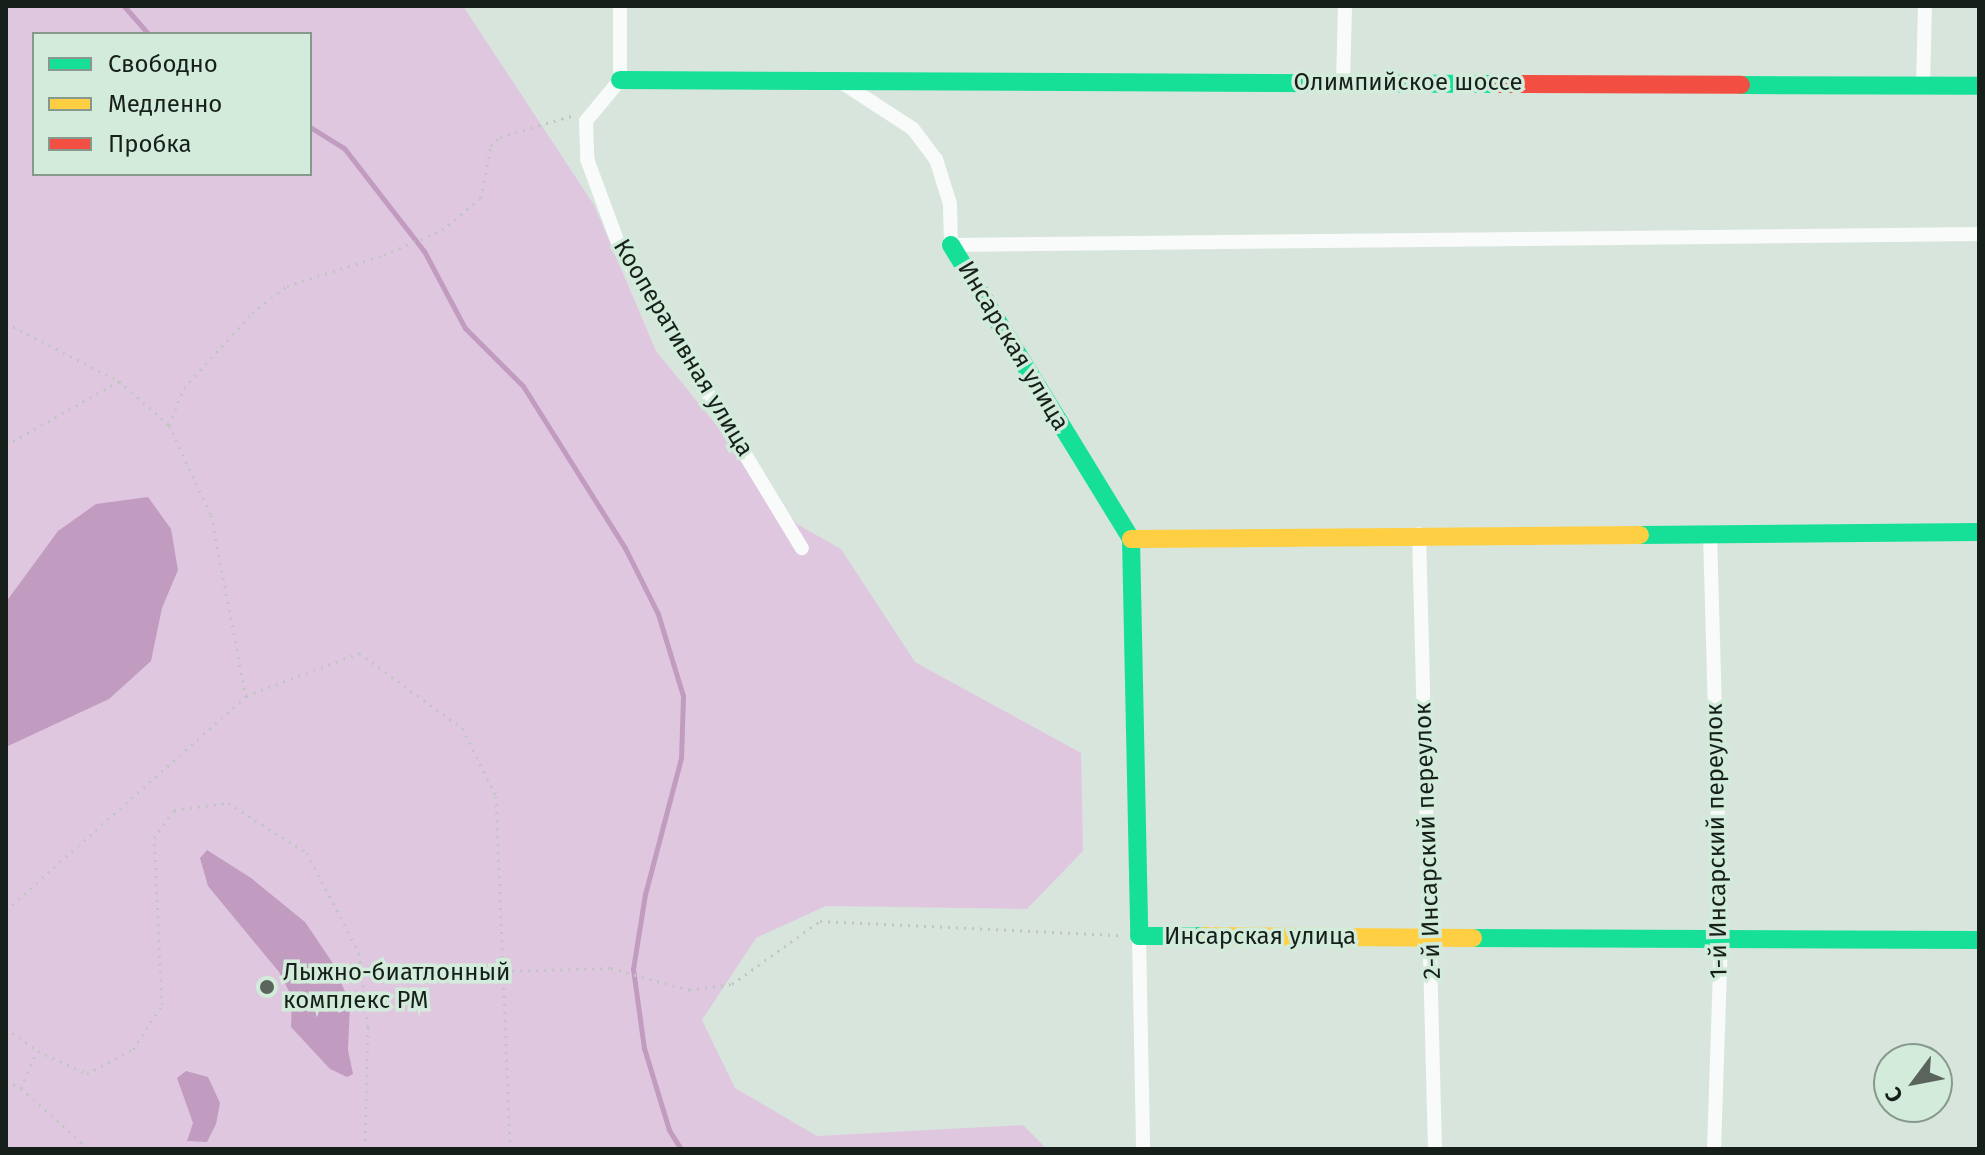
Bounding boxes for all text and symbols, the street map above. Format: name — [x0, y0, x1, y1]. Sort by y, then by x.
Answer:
legend — [32, 32, 312, 176]
text: Свободно — [108, 50, 218, 78]
street label: Олимпийское шоссе — [1293, 69, 1523, 97]
text: Медленно — [108, 90, 222, 118]
text: Пробка — [108, 130, 192, 158]
street label: Кооперативная улица — [607, 234, 759, 462]
street label: Инсарская улица — [951, 256, 1075, 436]
street label: 2-й Инсарский переулок — [1409, 702, 1447, 980]
street label: 1-й Инсарский переулок — [1700, 703, 1734, 979]
street label: Инсарская улица — [1164, 923, 1356, 951]
place label: Лыжно-биатлонный комплекс РМ — [283, 959, 510, 1015]
marker: Лыжно-биатлонный комплекс РМ — [258, 978, 276, 996]
north arrow — [1873, 1043, 1953, 1123]
text: С — [1879, 1082, 1909, 1107]

